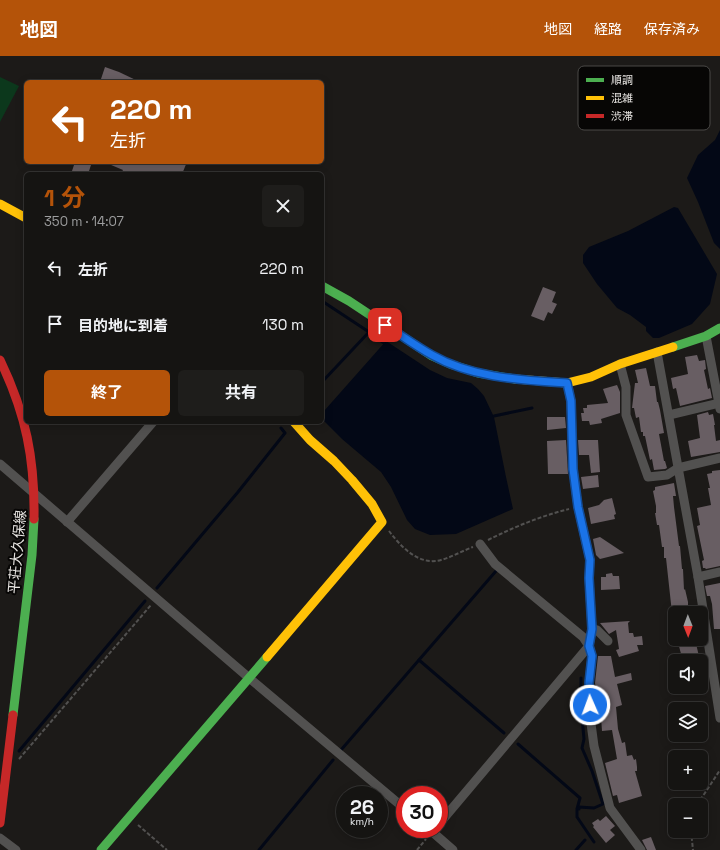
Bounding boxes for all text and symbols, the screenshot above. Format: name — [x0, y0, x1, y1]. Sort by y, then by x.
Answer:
text: 地図 — [20, 17, 58, 42]
text: 地図 — [544, 20, 572, 38]
text: 経路 — [594, 20, 622, 38]
text: 保存済み — [644, 20, 700, 38]
legend — [578, 66, 710, 130]
text: 順調 — [611, 73, 633, 87]
text: 220 m — [110, 91, 192, 127]
text: 混雑 — [611, 91, 633, 105]
icon: left — [44, 96, 96, 148]
text: 渋滞 — [611, 109, 633, 123]
text: 左折 — [110, 129, 146, 152]
text: 1 分 — [44, 182, 85, 213]
button: close — [262, 185, 304, 227]
text: 350 m · 14:07 — [44, 213, 124, 230]
icon: left — [44, 257, 66, 279]
text: 220 m — [260, 259, 304, 278]
text: 左折 — [78, 260, 108, 279]
pin — [368, 308, 402, 342]
icon: arrive — [44, 313, 66, 335]
icon: arrive — [374, 314, 396, 336]
text: 130 m — [262, 315, 304, 334]
text: 目的地に到着 — [78, 316, 168, 335]
button: 終了 — [44, 370, 170, 416]
button: 共有 — [178, 370, 304, 416]
street label: 平荘大久保線 — [4, 509, 30, 595]
north arrow — [668, 606, 708, 646]
map controls — [668, 606, 708, 838]
button: sound — [668, 654, 708, 694]
position arrow — [569, 684, 611, 726]
button: layers — [668, 702, 708, 742]
button: + — [668, 750, 708, 790]
speed limit sign: 30 — [396, 786, 448, 838]
text: 26 — [350, 794, 374, 820]
button: − — [668, 798, 708, 838]
text: km/h — [350, 815, 374, 828]

